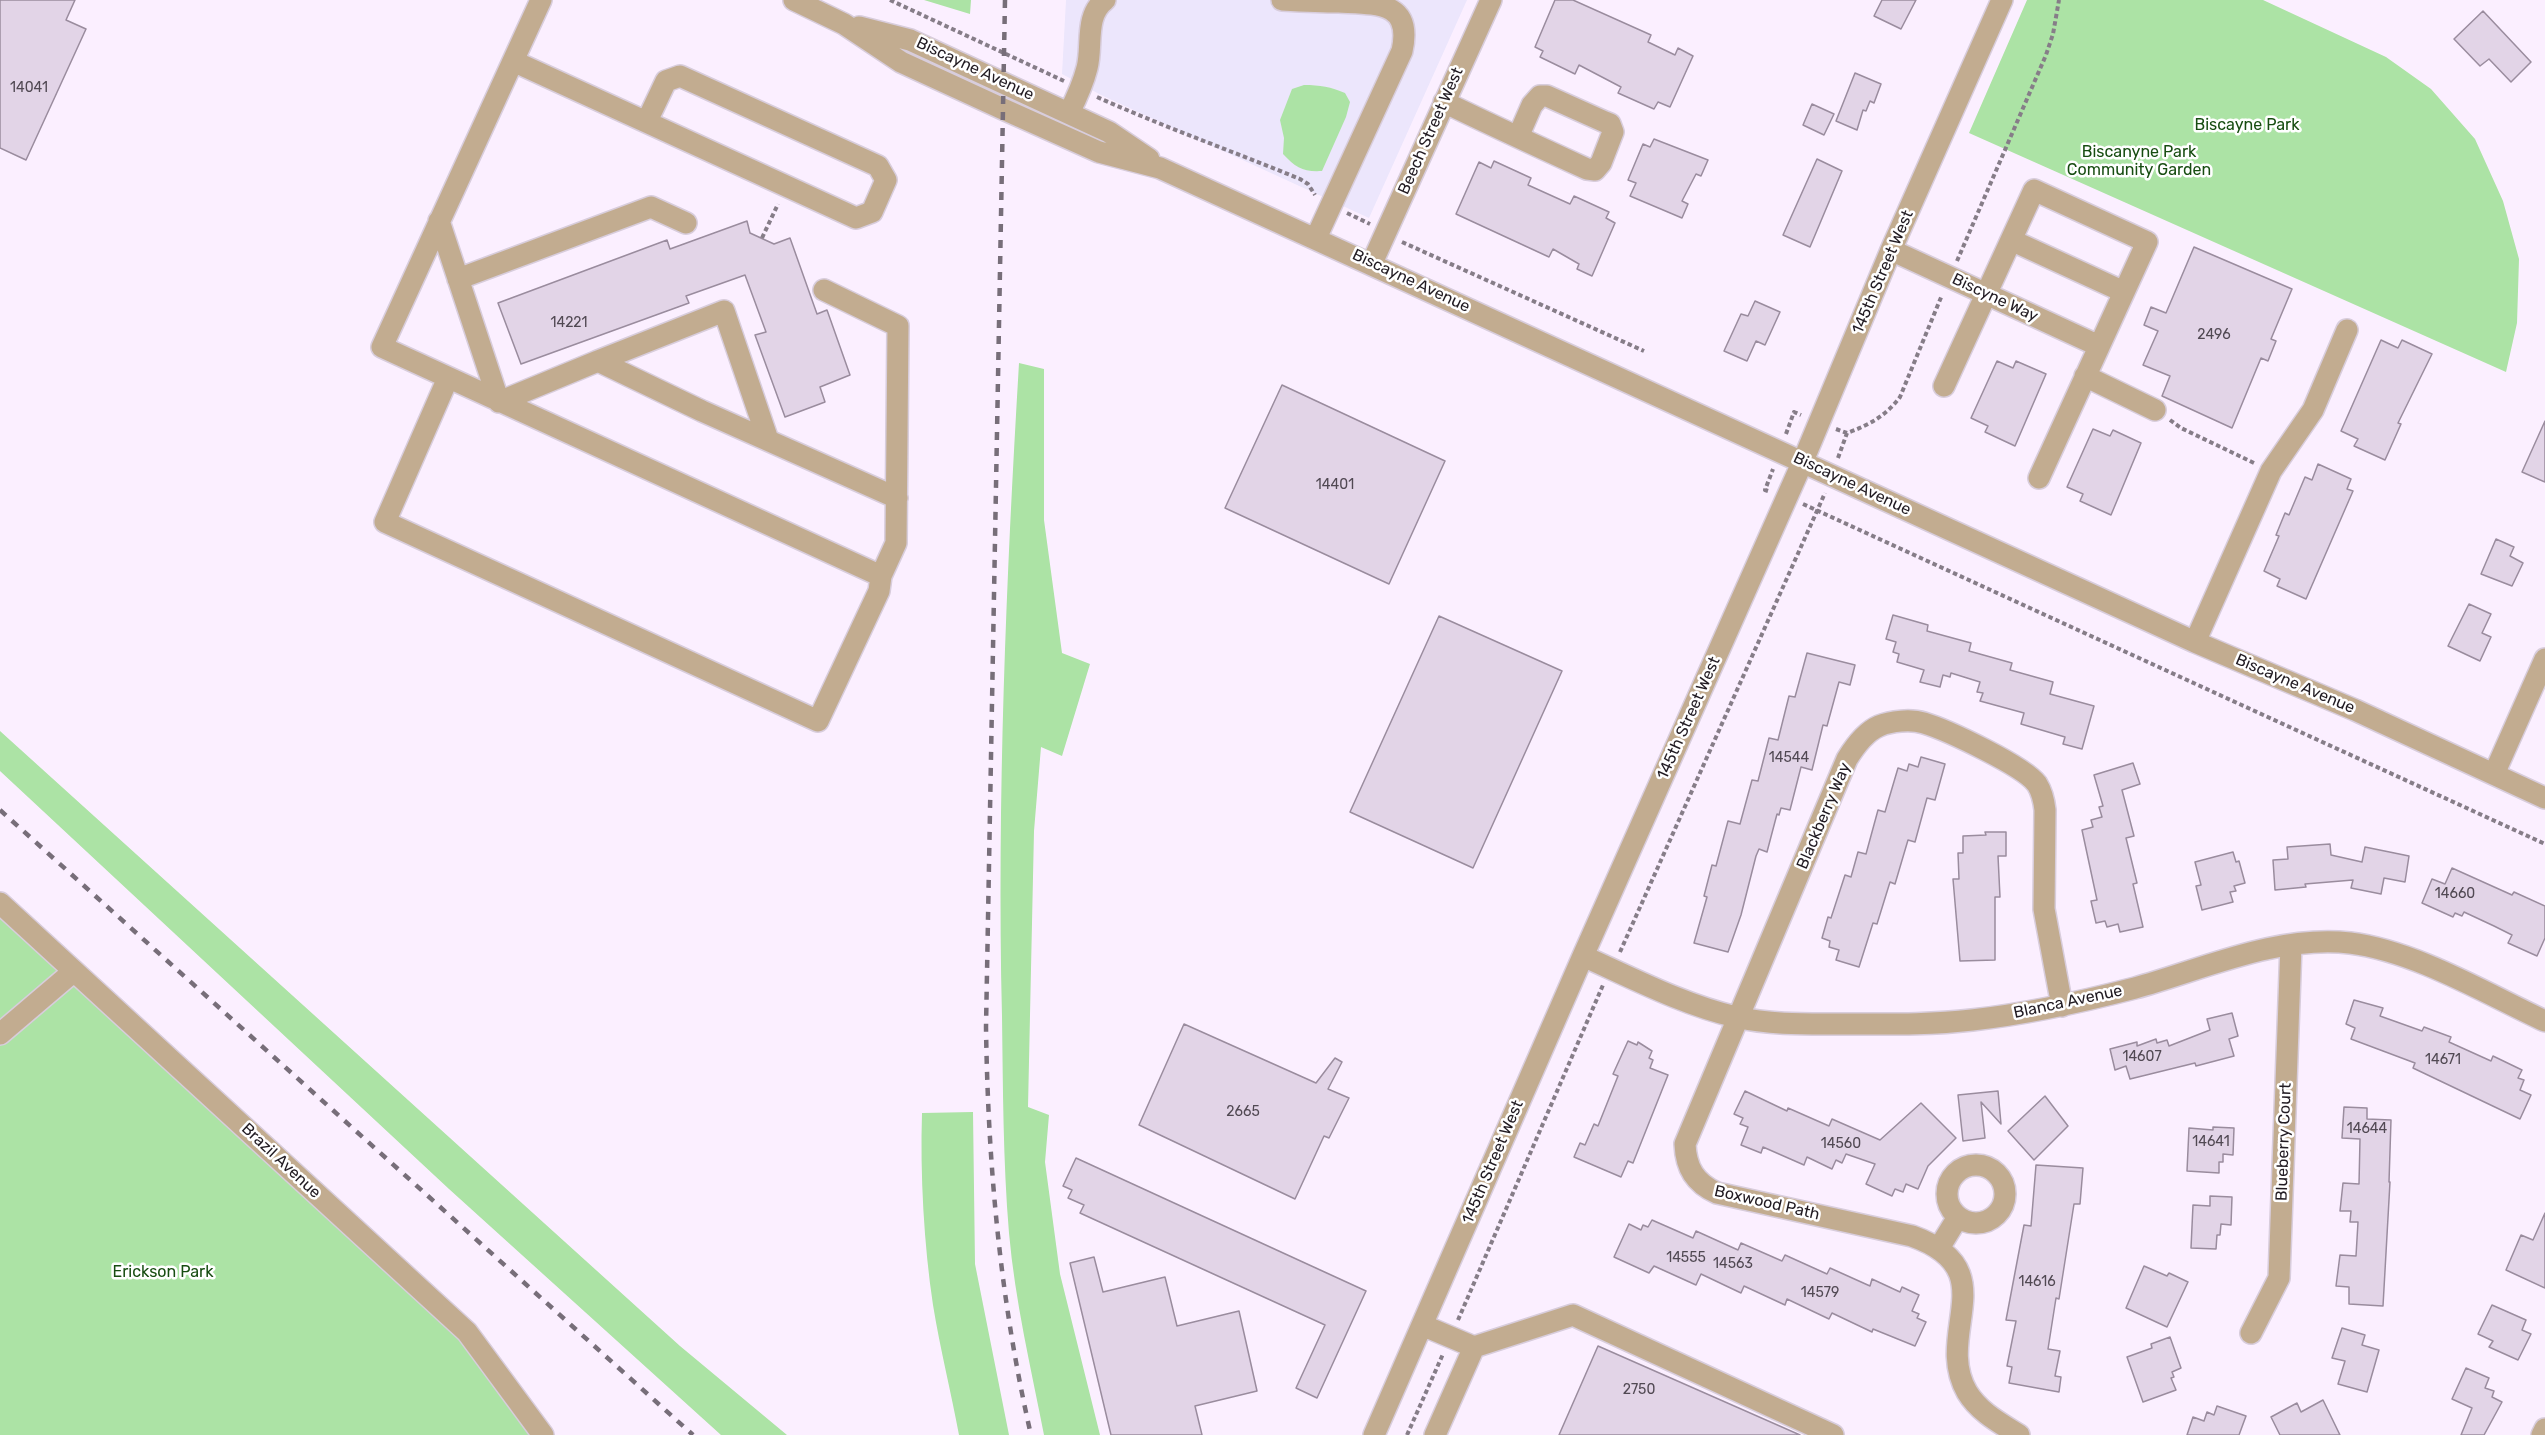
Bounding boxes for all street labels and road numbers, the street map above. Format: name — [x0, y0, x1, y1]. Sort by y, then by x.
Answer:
street label: Biscayne Avenue — [913, 33, 1037, 105]
street label: Beech Street West — [1394, 64, 1468, 198]
street label: 145th Street West — [1848, 207, 1918, 337]
street label: Biscayne Avenue — [1349, 245, 1473, 317]
street label: Biscyne Way — [1949, 270, 2041, 326]
street label: Biscayne Avenue — [1790, 448, 1914, 520]
street label: Biscayne Avenue — [2232, 650, 2358, 718]
street label: 145th Street West — [1653, 654, 1725, 782]
street label: Blackberry Way — [1793, 760, 1855, 872]
street label: Blanca Avenue — [2012, 981, 2124, 1023]
street label: Blueberry Court — [2272, 1083, 2296, 1201]
street label: 145th Street West — [1458, 1097, 1528, 1227]
street label: Brazil Avenue — [237, 1119, 325, 1203]
street label: Boxwood Path — [1712, 1182, 1822, 1224]

